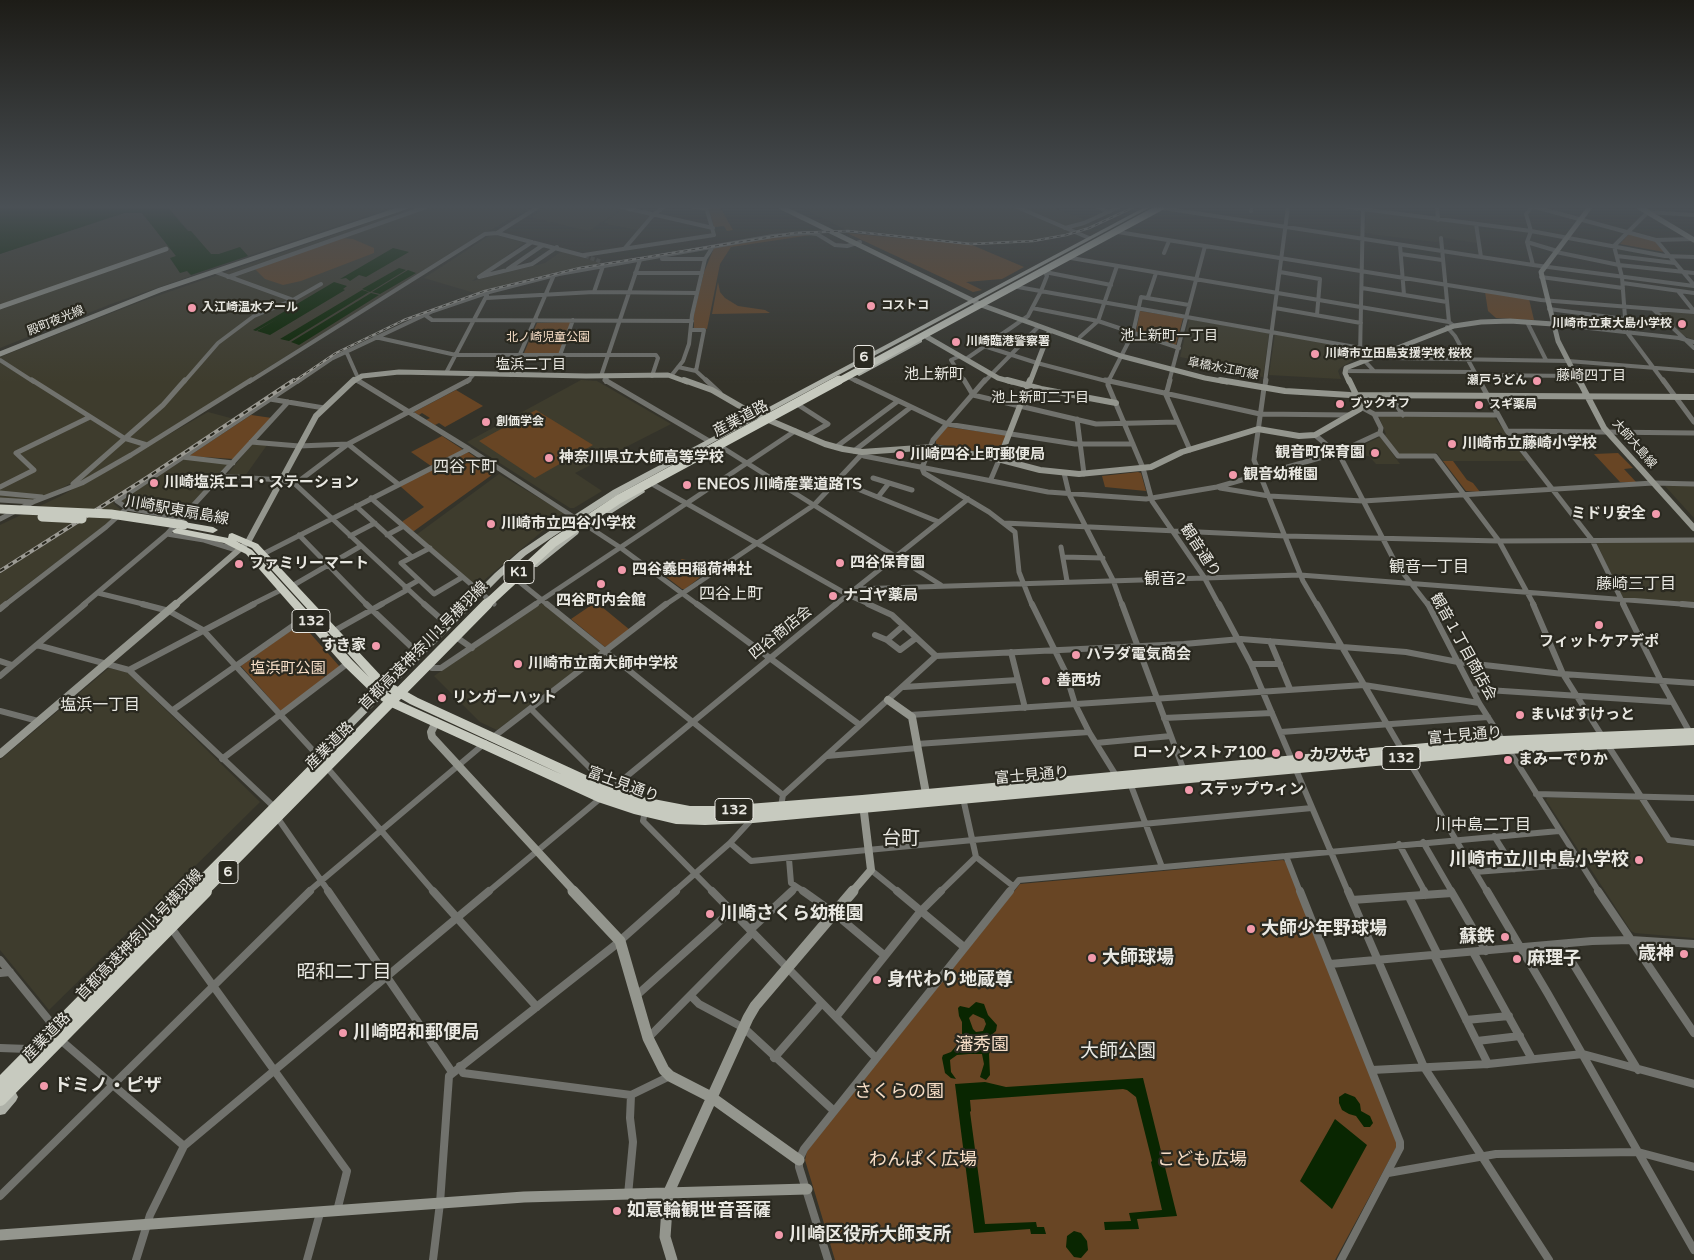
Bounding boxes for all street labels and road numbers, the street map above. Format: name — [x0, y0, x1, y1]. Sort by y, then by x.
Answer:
street label: 殿町夜光線 — [25, 303, 87, 339]
road number: 6 — [854, 346, 874, 368]
street label: 皐橋水江町線 — [1186, 355, 1260, 383]
street label: 産業道路 — [710, 397, 772, 441]
street label: 大師大島線 — [1609, 417, 1659, 471]
street label: 川崎駅東扇島線 — [124, 493, 230, 529]
street label: 観音通り — [1176, 521, 1224, 581]
road number: K1 — [504, 560, 534, 584]
street label: 首都高速神奈川1号横羽線 — [356, 578, 492, 714]
street label: 観音１丁目商店会 — [1426, 590, 1500, 704]
street label: 四谷商店会 — [746, 602, 816, 664]
road number: 132 — [292, 610, 330, 632]
street label: 産業道路 — [302, 718, 358, 774]
street label: 富士見通り — [1427, 724, 1503, 748]
road number: 132 — [1382, 746, 1420, 770]
street label: 富士見通り — [585, 764, 661, 806]
street label: 富士見通り — [994, 764, 1070, 788]
road number: 132 — [715, 798, 753, 822]
road number: 6 — [218, 860, 238, 884]
street label: 首都高速神奈川1号横羽線 — [73, 866, 207, 1004]
street label: 産業道路 — [20, 1009, 74, 1065]

